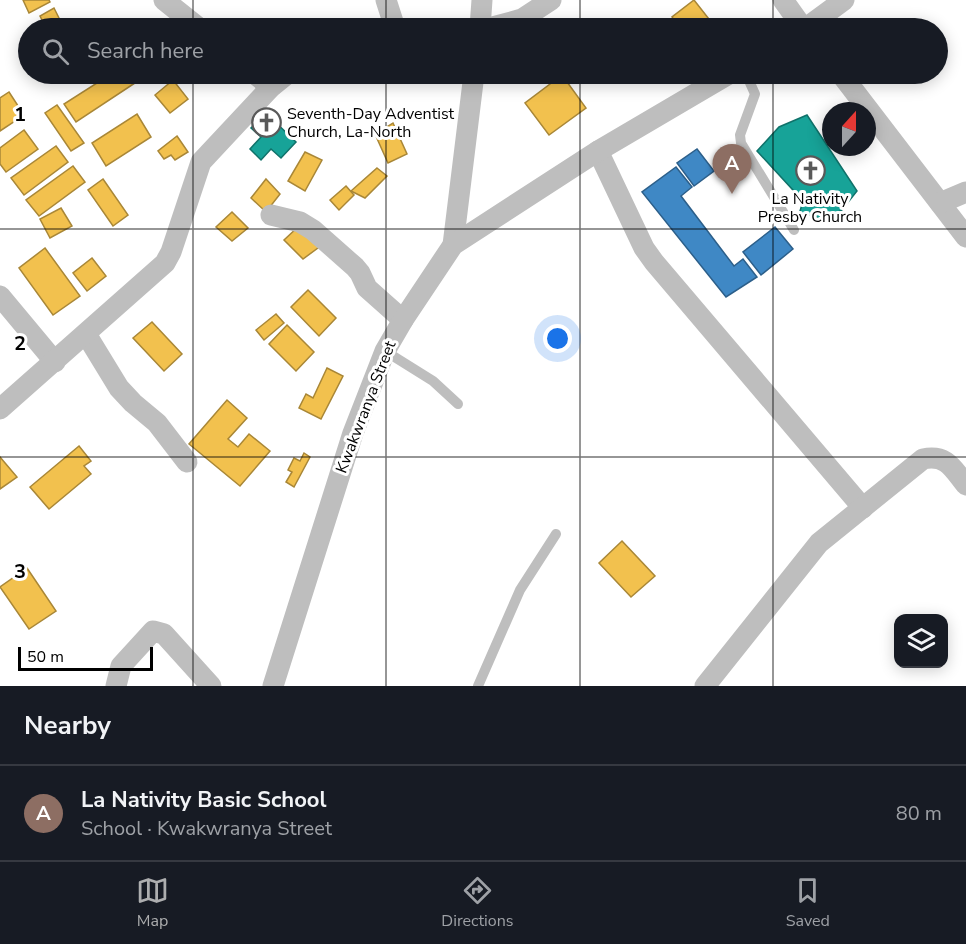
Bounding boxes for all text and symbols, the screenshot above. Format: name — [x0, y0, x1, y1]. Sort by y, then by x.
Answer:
search box — [18, 18, 948, 84]
icon: search — [39, 35, 72, 68]
text: Search here — [87, 36, 204, 66]
text: 1 — [14, 101, 26, 128]
north arrow — [822, 102, 876, 156]
place label: Seventh-Day Adventist Church, La-North — [287, 103, 455, 143]
church icon: Seventh-Day Adventist Church, La-North — [250, 107, 282, 139]
pin: A — [712, 144, 752, 194]
church icon: La Nativity Presby Church — [794, 155, 826, 187]
place label: La Nativity Presby Church — [758, 188, 862, 228]
your location — [543, 324, 572, 353]
text: 2 — [14, 330, 26, 357]
street label: Kwakwranya Street — [331, 337, 401, 476]
text: 3 — [14, 558, 26, 585]
map controls — [894, 614, 948, 668]
button: layers — [894, 614, 948, 668]
scale bar — [18, 644, 153, 672]
text: 50 m — [27, 646, 64, 668]
text: Nearby — [24, 708, 111, 743]
text: La Nativity Basic School — [81, 785, 327, 815]
text: A — [36, 800, 51, 827]
text: 80 m — [896, 800, 942, 827]
text: School · Kwakwranya Street — [81, 815, 332, 842]
tab: Map — [136, 874, 169, 932]
tab: Directions — [441, 874, 513, 932]
tab: Saved — [786, 874, 830, 932]

